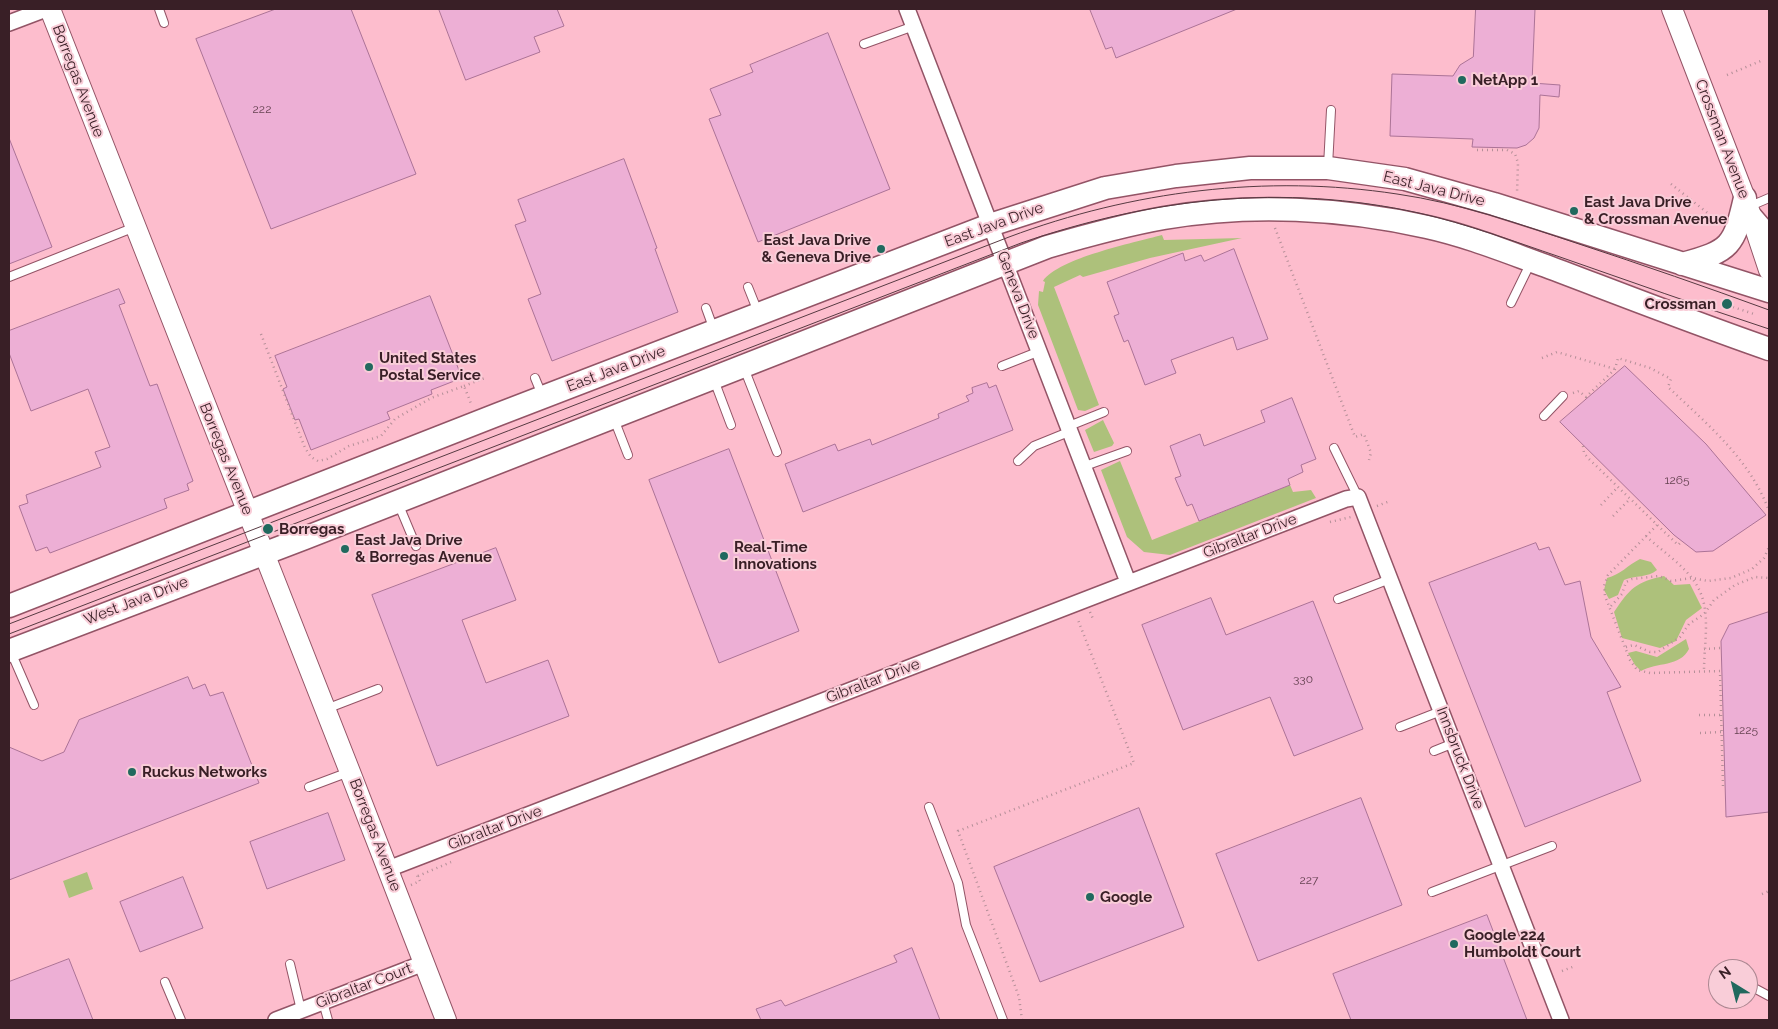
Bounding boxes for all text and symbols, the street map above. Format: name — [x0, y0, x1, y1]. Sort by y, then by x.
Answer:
street label: Borregas Avenue — [48, 22, 108, 140]
place label: NetApp 1 — [1472, 71, 1538, 89]
marker: NetApp 1 — [1456, 74, 1468, 86]
street label: Crossman Avenue — [1691, 77, 1753, 201]
house number: 222 — [253, 102, 271, 116]
street label: East Java Drive — [1381, 168, 1487, 210]
place label: East Java Drive & Crossman Avenue — [1584, 193, 1727, 228]
street label: East Java Drive — [942, 199, 1046, 251]
marker: East Java Drive & Crossman Avenue — [1568, 205, 1580, 217]
place label: East Java Drive & Geneva Drive — [761, 231, 871, 266]
marker: East Java Drive & Geneva Drive — [875, 243, 887, 255]
street label: Geneva Drive — [993, 249, 1043, 341]
place label: Crossman — [1644, 295, 1716, 313]
marker: Crossman — [1720, 297, 1734, 311]
street label: East Java Drive — [564, 342, 668, 396]
place label: United States Postal Service — [379, 349, 481, 384]
marker: United States Postal Service — [363, 361, 375, 373]
street label: Borregas Avenue — [195, 400, 257, 518]
house number: 1265 — [1664, 473, 1690, 487]
street label: Gibraltar Drive — [1201, 510, 1299, 562]
place label: Borregas — [279, 520, 344, 538]
marker: Borregas — [261, 522, 275, 536]
place label: East Java Drive & Borregas Avenue — [355, 531, 492, 566]
place label: Real-Time Innovations — [734, 538, 817, 573]
marker: East Java Drive & Borregas Avenue — [339, 543, 351, 555]
marker: Real-Time Innovations — [718, 550, 730, 562]
street label: West Java Drive — [81, 573, 191, 629]
street label: Gibraltar Drive — [824, 655, 922, 707]
house number: 330 — [1293, 672, 1313, 686]
street label: Innsbruck Drive — [1432, 705, 1488, 811]
house number: 1225 — [1734, 723, 1758, 737]
place label: Ruckus Networks — [142, 763, 267, 781]
marker: Ruckus Networks — [126, 766, 138, 778]
street label: Borregas Avenue — [345, 776, 405, 894]
street label: Gibraltar Drive — [446, 802, 544, 854]
house number: 227 — [1300, 873, 1318, 887]
place label: Google — [1100, 888, 1152, 906]
marker: Google — [1084, 891, 1096, 903]
place label: Google 224 Humboldt Court — [1464, 926, 1581, 961]
marker: Google 224 Humboldt Court — [1448, 938, 1460, 950]
street label: Gibraltar Court — [313, 959, 415, 1013]
north arrow — [1708, 959, 1758, 1009]
text: N — [1716, 963, 1734, 982]

